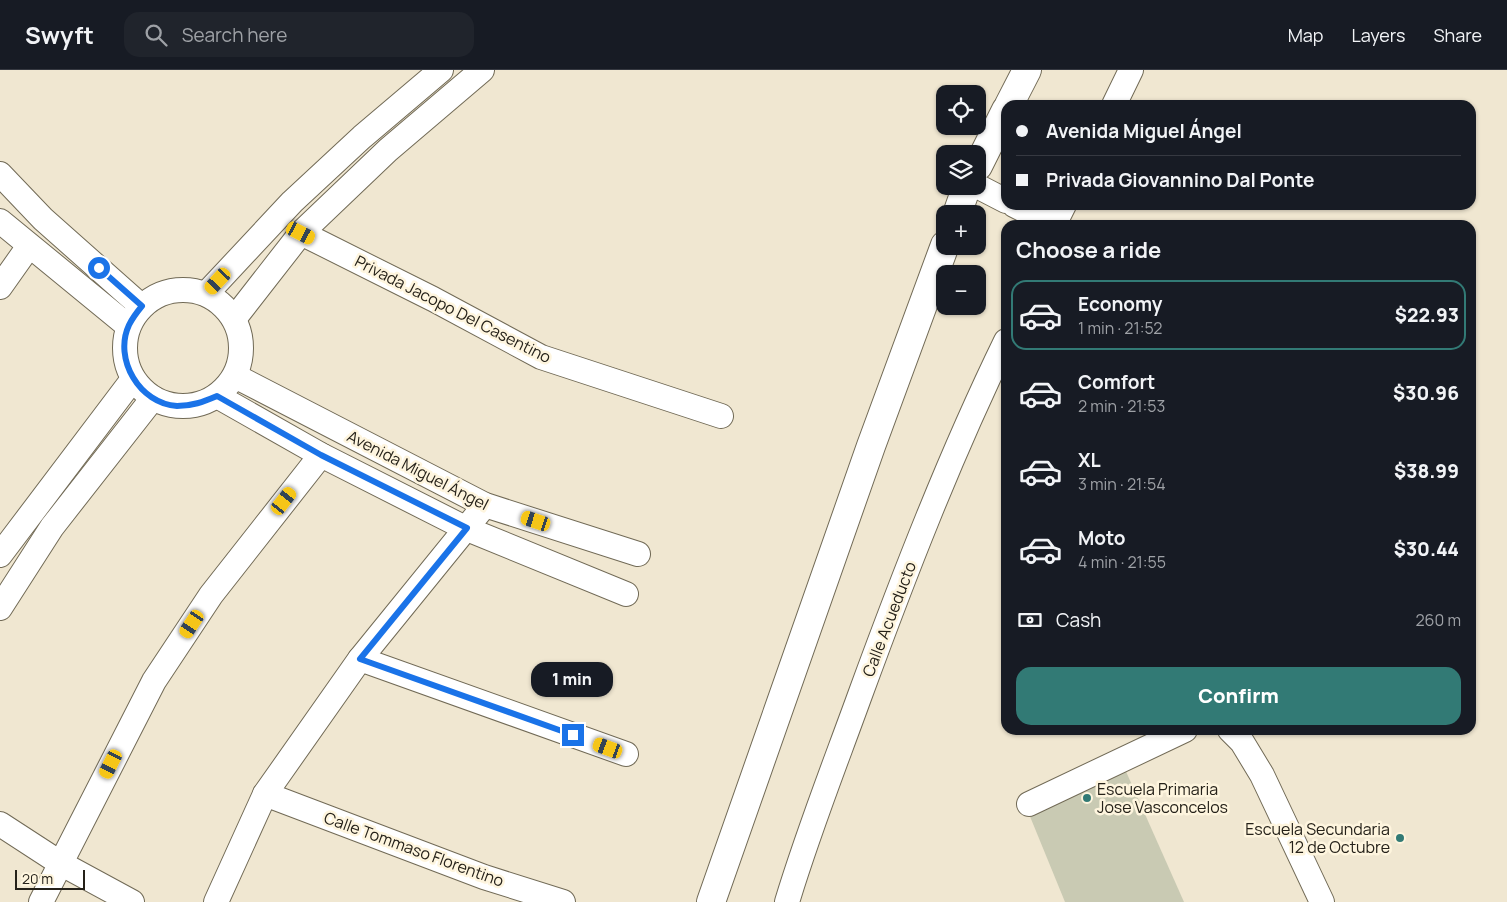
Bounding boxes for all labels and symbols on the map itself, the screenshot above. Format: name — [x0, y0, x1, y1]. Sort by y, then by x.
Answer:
car — [284, 220, 317, 246]
street label: Privada Jacopo Del Casentino — [351, 250, 555, 368]
route start — [88, 257, 110, 279]
car — [202, 265, 233, 297]
street label: Avenida Miguel Ángel — [344, 425, 492, 515]
car — [268, 485, 299, 517]
car — [519, 509, 552, 533]
street label: Calle Acueducto — [857, 558, 921, 680]
car — [177, 607, 206, 641]
callout: 1 min — [532, 662, 614, 698]
route end — [562, 724, 584, 746]
car — [591, 736, 624, 760]
car — [97, 747, 124, 781]
place label: Escuela Primaria Jose Vasconcelos — [1097, 778, 1228, 818]
marker: Escuela Primaria Jose Vasconcelos — [1081, 792, 1093, 804]
street label: Calle Tommaso Florentino — [321, 806, 507, 892]
place label: Escuela Secundaria 12 de Octubre — [1245, 818, 1390, 858]
marker: Escuela Secundaria 12 de Octubre — [1394, 832, 1406, 844]
scale bar — [15, 867, 85, 890]

